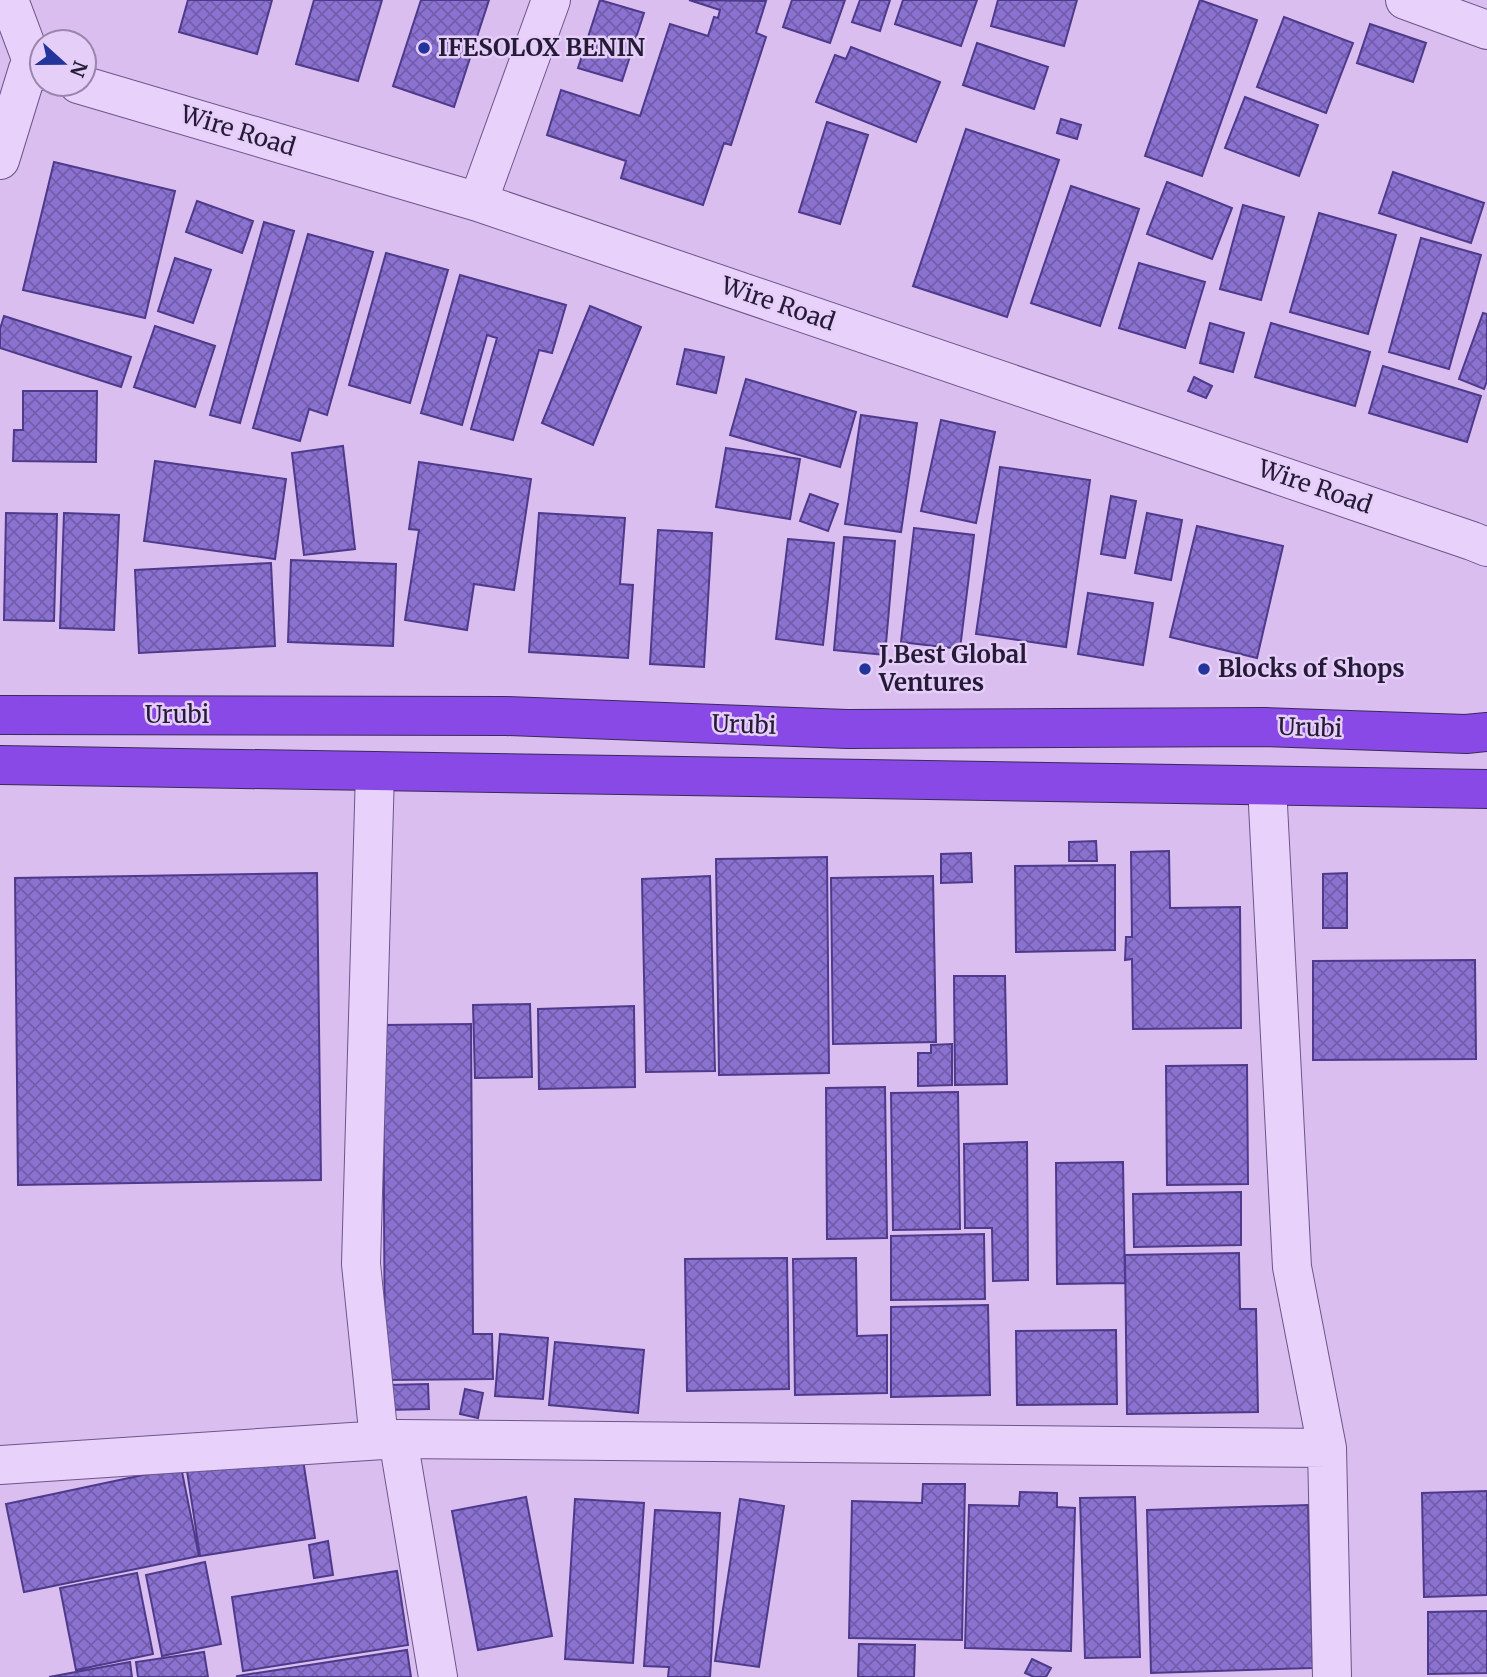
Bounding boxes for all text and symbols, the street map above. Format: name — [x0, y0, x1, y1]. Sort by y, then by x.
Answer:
north arrow — [28, 28, 98, 98]
place label: IFESOLOX BENIN — [438, 32, 645, 63]
marker: IFESOLOX BENIN — [416, 40, 432, 56]
text: N — [65, 58, 93, 80]
street label: Wire Road — [176, 98, 299, 163]
street label: Wire Road — [716, 269, 839, 337]
street label: Wire Road — [1253, 452, 1376, 520]
place label: J.Best Global Ventures — [878, 639, 1027, 698]
place label: Blocks of Shops — [1218, 653, 1405, 684]
marker: J.Best Global Ventures — [857, 661, 873, 677]
marker: Blocks of Shops — [1196, 661, 1212, 677]
street label: Urubi — [145, 699, 210, 730]
street label: Urubi — [711, 708, 777, 741]
street label: Urubi — [1277, 711, 1343, 744]

